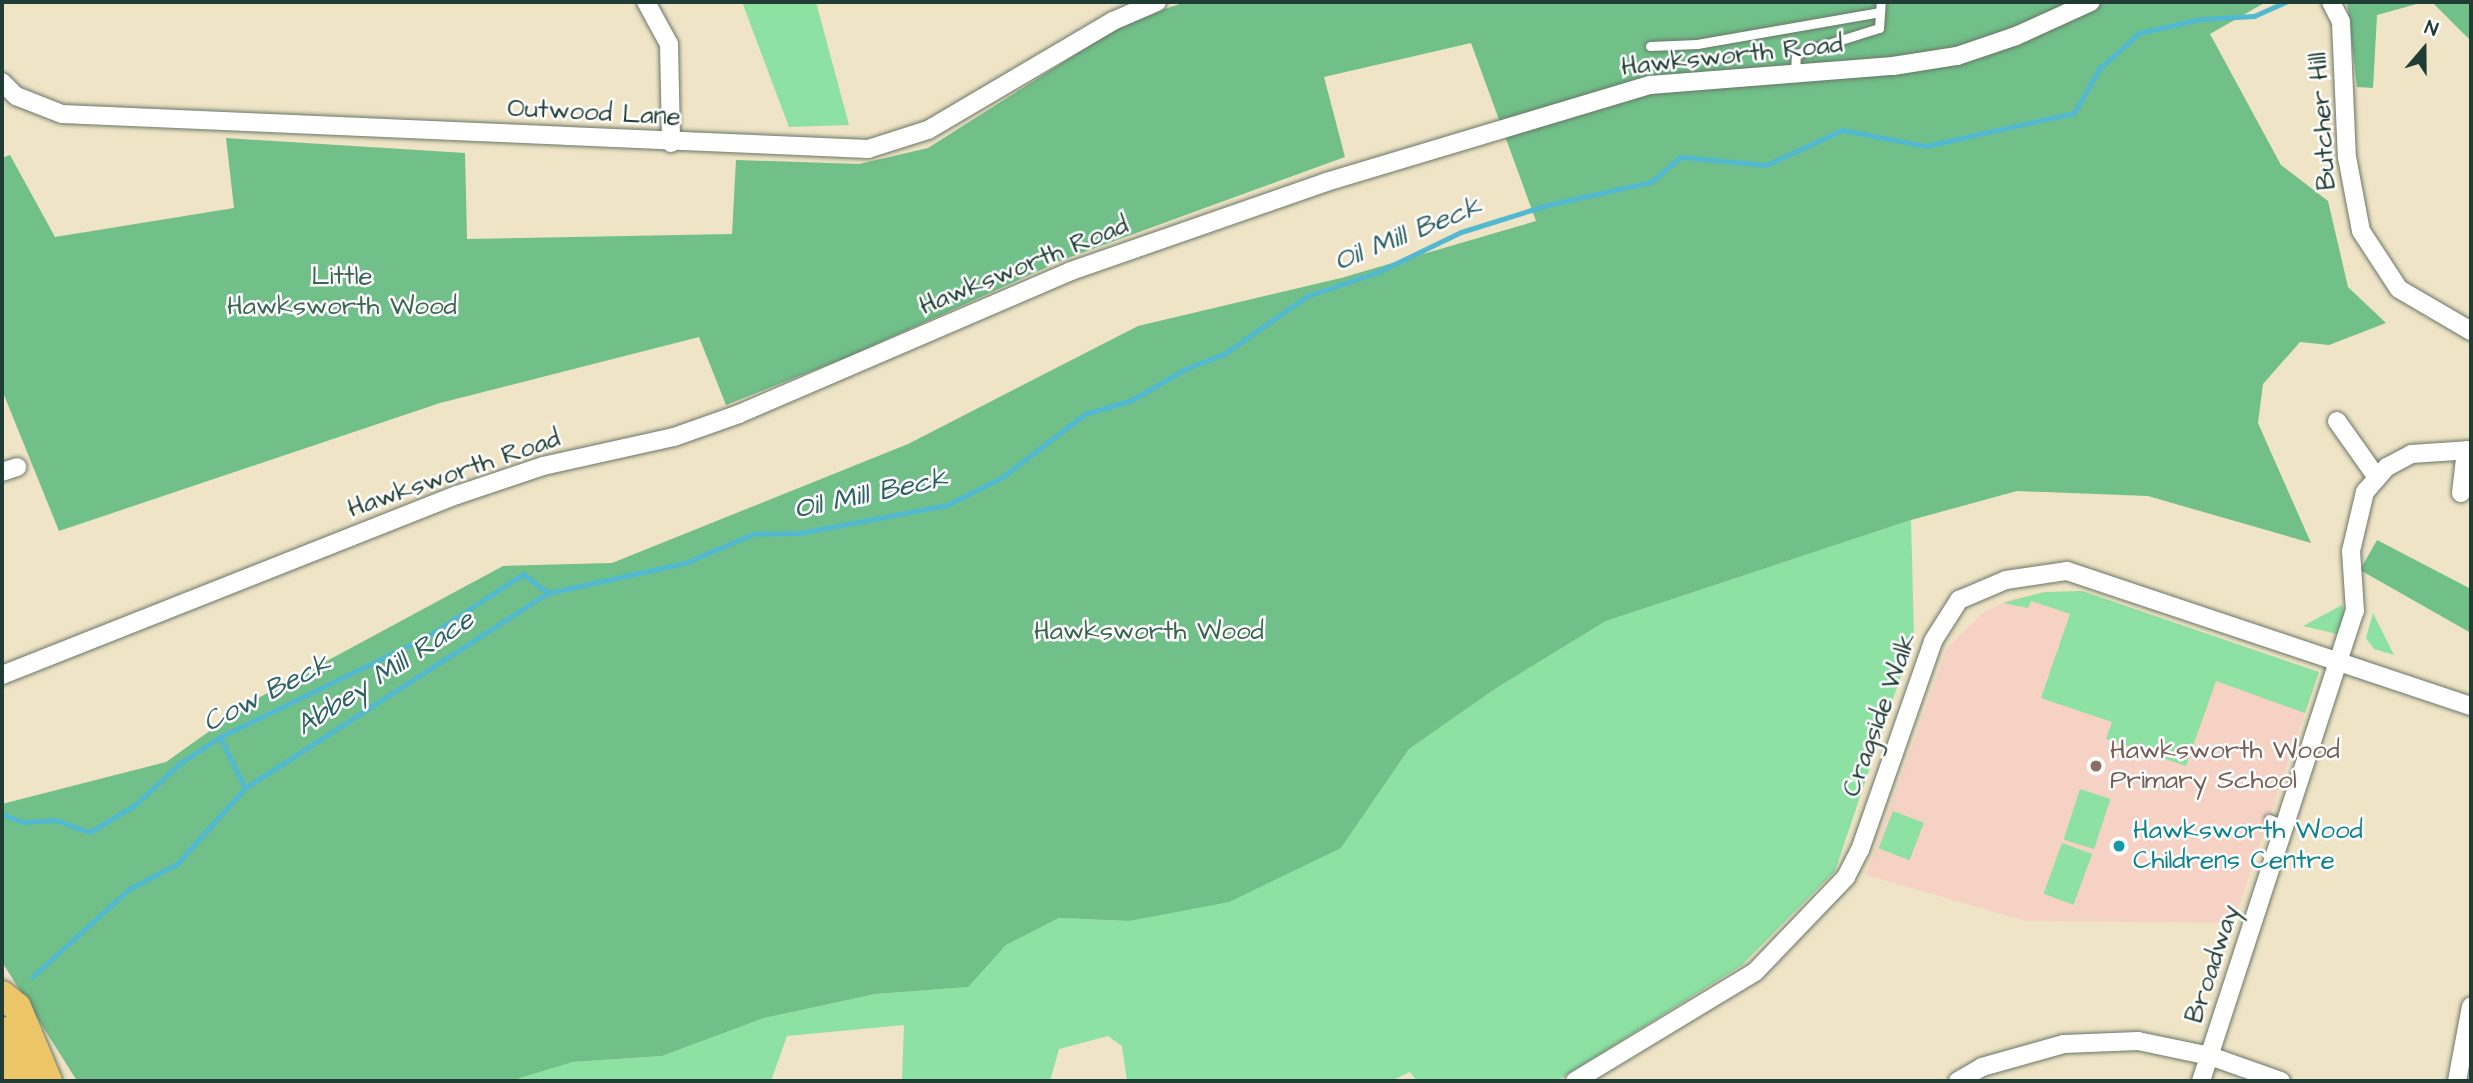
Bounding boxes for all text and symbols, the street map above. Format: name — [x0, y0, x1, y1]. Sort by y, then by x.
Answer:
north arrow — [2389, 14, 2459, 84]
text: N — [2421, 14, 2442, 44]
street label: Hawksworth Road — [1620, 29, 1844, 83]
street label: Butcher Hill — [2303, 51, 2343, 191]
street label: Outwood Lane — [507, 93, 681, 133]
water label: Oil Mill Beck — [1329, 189, 1487, 279]
street label: Hawksworth Road — [915, 210, 1133, 322]
park label: Little Hawksworth Wood — [227, 261, 457, 322]
street label: Hawksworth Road — [344, 423, 564, 525]
water label: Oil Mill Beck — [791, 461, 951, 527]
water label: Abbey Mill Race — [290, 603, 480, 743]
park label: Hawksworth Wood — [1034, 616, 1264, 648]
street label: Cragside Walk — [1836, 629, 1924, 801]
water label: Cow Beck — [197, 646, 337, 740]
place label: Hawksworth Wood Primary School — [2110, 735, 2340, 796]
marker: Hawksworth Wood Primary School — [2088, 758, 2104, 774]
place label: Hawksworth Wood Childrens Centre — [2133, 815, 2363, 876]
marker: Hawksworth Wood Childrens Centre — [2111, 838, 2127, 854]
street label: Broadway — [2179, 901, 2247, 1027]

